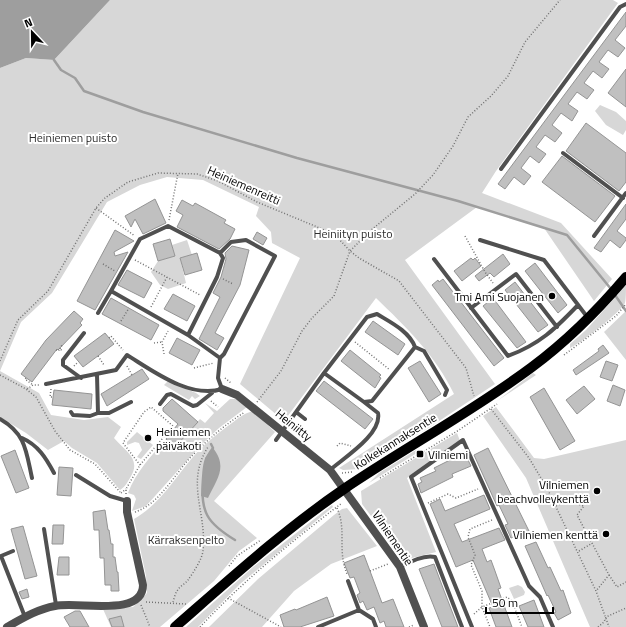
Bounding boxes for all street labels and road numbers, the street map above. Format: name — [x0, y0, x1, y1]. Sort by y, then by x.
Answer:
street label: Heiniemenreitti — [204, 160, 284, 210]
street label: Heiniitty — [271, 404, 317, 446]
street label: Kolkekannaksentie — [350, 408, 440, 474]
street label: Vilniementie — [368, 507, 418, 569]

